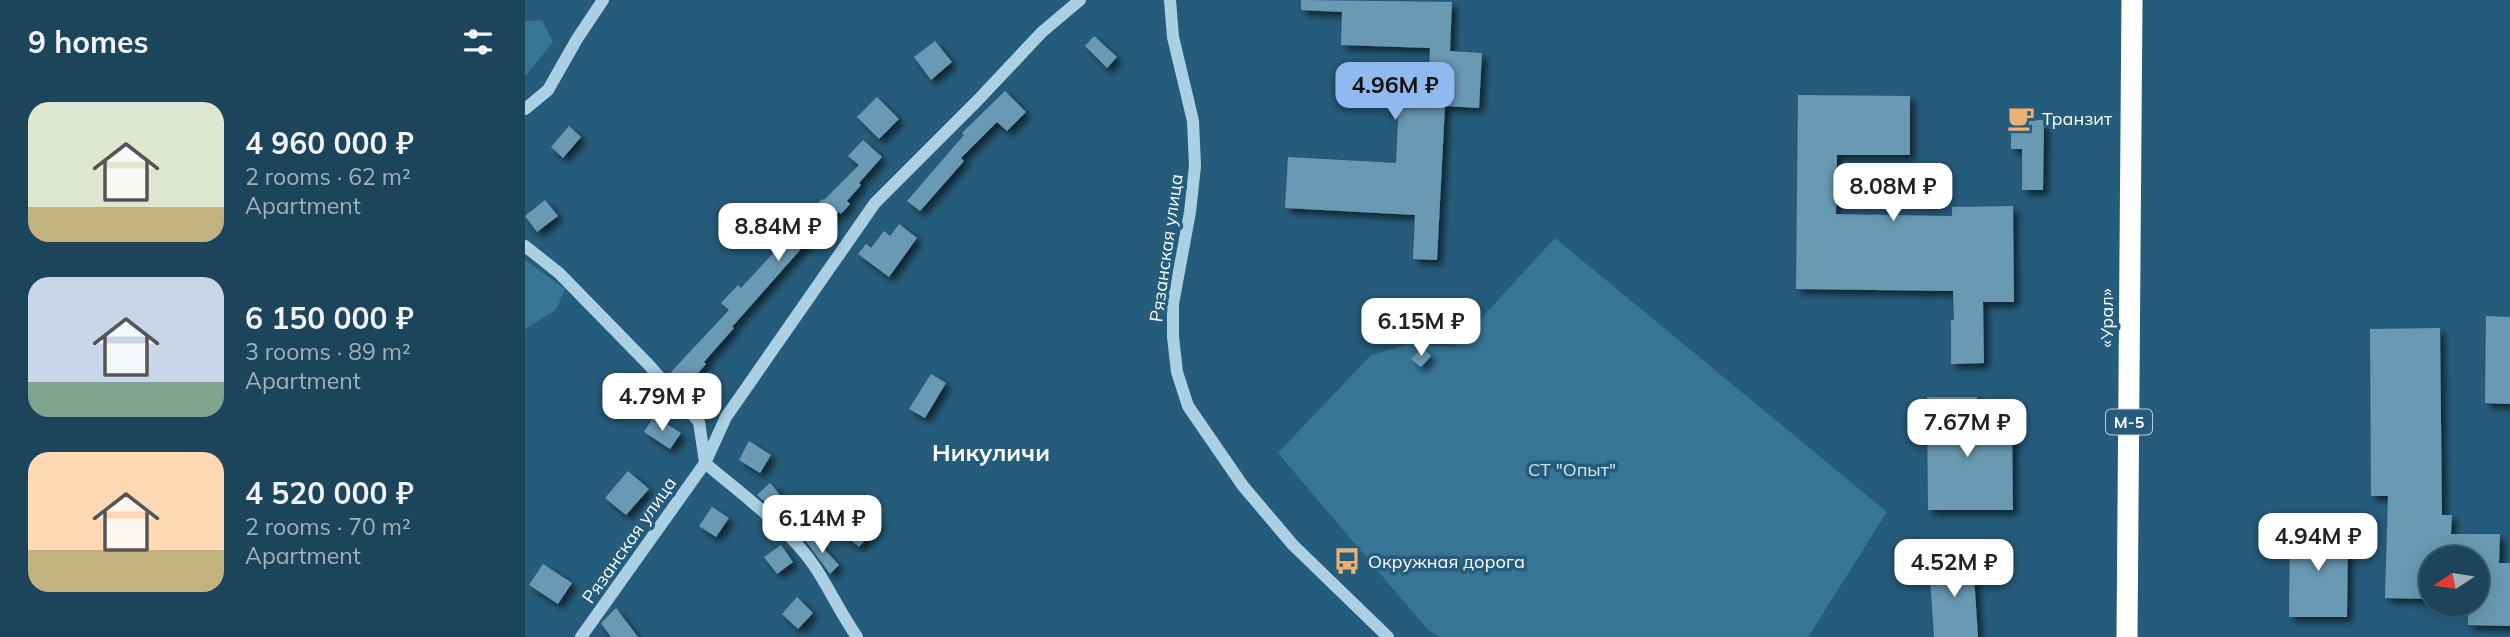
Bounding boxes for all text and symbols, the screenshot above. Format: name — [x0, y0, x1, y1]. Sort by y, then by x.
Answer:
text: 9 homes — [28, 23, 149, 61]
icon: filters — [459, 23, 497, 61]
pin: 4.96M ₽ — [1330, 62, 1460, 122]
text: 4.96M ₽ — [1351, 70, 1439, 99]
cafe icon: Транзит — [2006, 103, 2036, 133]
place label: Транзит — [2042, 107, 2113, 130]
text: 4 960 000 ₽ — [245, 124, 414, 162]
icon: home — [84, 130, 168, 214]
text: 2 rooms · 62 m² — [245, 162, 411, 191]
pin: 8.08M ₽ — [1828, 164, 1958, 223]
text: 8.08M ₽ — [1849, 171, 1937, 200]
street label: Рязанская улица — [1144, 172, 1188, 324]
text: Apartment — [245, 191, 361, 220]
pin: 8.84M ₽ — [713, 204, 843, 263]
text: 8.84M ₽ — [734, 211, 822, 240]
street label: «Урал» — [2095, 288, 2118, 348]
pin: 6.15M ₽ — [1356, 298, 1486, 358]
text: 6 150 000 ₽ — [245, 299, 414, 337]
icon: home — [84, 305, 168, 389]
text: 6.15M ₽ — [1377, 306, 1465, 335]
text: 3 rooms · 89 m² — [245, 337, 411, 366]
text: Apartment — [245, 366, 361, 395]
pin: 4.79M ₽ — [597, 374, 727, 433]
text: 4.79M ₽ — [618, 381, 706, 410]
pin: 7.67M ₽ — [1902, 400, 2032, 459]
text: 7.67M ₽ — [1923, 407, 2011, 436]
road number: М-5 — [2106, 410, 2152, 434]
district label: Никуличи — [932, 437, 1050, 467]
park label: СТ "Опыт" — [1528, 458, 1616, 481]
street label: Рязанская улица — [577, 472, 681, 608]
text: 4 520 000 ₽ — [245, 474, 414, 512]
icon: home — [84, 480, 168, 564]
pin: 6.14M ₽ — [757, 496, 887, 555]
text: 6.14M ₽ — [778, 503, 866, 532]
text: 2 rooms · 70 m² — [245, 512, 411, 541]
pin: 4.94M ₽ — [2253, 514, 2383, 573]
text: 4.94M ₽ — [2274, 521, 2362, 550]
pin: 4.52M ₽ — [1889, 540, 2019, 599]
text: Apartment — [245, 541, 361, 570]
bus stop icon: Окружная дорога — [1332, 546, 1362, 576]
north arrow — [2419, 546, 2489, 616]
map controls — [2419, 546, 2489, 616]
text: 4.52M ₽ — [1910, 547, 1998, 576]
place label: Окружная дорога — [1368, 550, 1525, 573]

